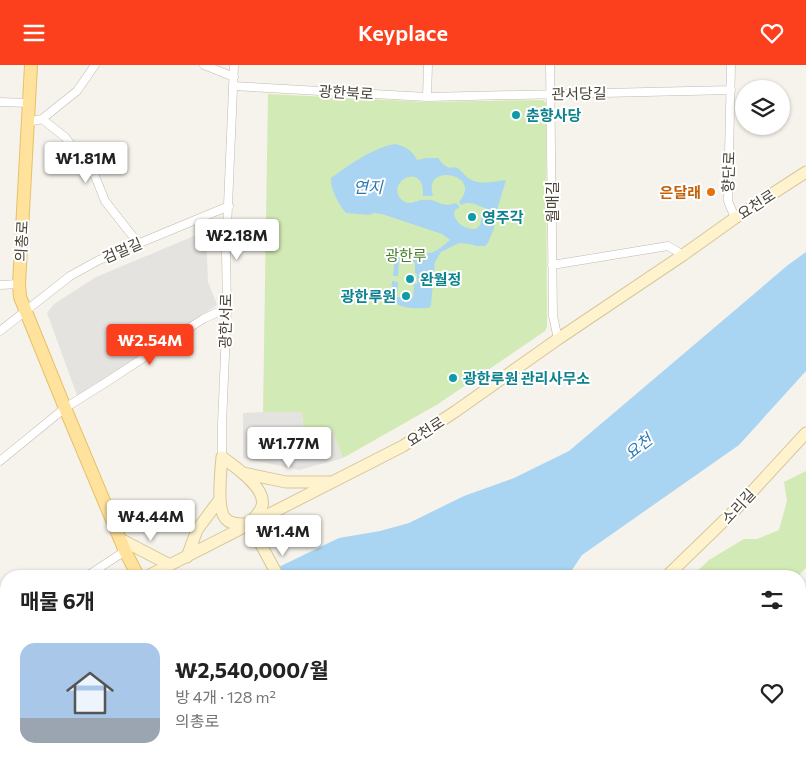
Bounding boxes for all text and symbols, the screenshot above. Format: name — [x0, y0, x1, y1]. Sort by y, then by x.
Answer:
icon: menu — [20, 19, 48, 47]
text: Keyplace — [358, 19, 448, 46]
icon: heart — [758, 19, 786, 47]
map controls — [735, 80, 790, 135]
button: layers — [735, 80, 790, 135]
street label: 광한북로 — [318, 82, 374, 102]
street label: 관서당길 — [551, 84, 607, 102]
place label: 춘향사당 — [526, 106, 581, 124]
marker: 춘향사당 — [510, 109, 522, 121]
pin: ₩1.81M — [45, 141, 127, 184]
text: ₩1.81M — [55, 148, 117, 167]
street label: 향단로 — [718, 151, 738, 193]
water label: 연지 — [353, 177, 384, 196]
street label: 월매길 — [543, 181, 561, 223]
place label: 은달래 — [660, 183, 701, 201]
street label: 요천로 — [734, 185, 778, 223]
marker: 은달래 — [705, 186, 717, 198]
place label: 영주각 — [482, 208, 524, 226]
marker: 영주각 — [466, 211, 478, 223]
pin: ₩2.18M — [196, 219, 278, 261]
street label: 의총로 — [11, 220, 31, 262]
text: ₩2.18M — [206, 225, 268, 244]
street label: 검멀길 — [99, 234, 145, 266]
park label: 광한루 — [385, 246, 427, 264]
place label: 완월정 — [420, 270, 461, 288]
marker: 완월정 — [404, 273, 416, 285]
place label: 광한루원 — [341, 287, 396, 305]
marker: 광한루원 — [400, 290, 412, 302]
street label: 광한서로 — [216, 293, 234, 349]
pin: ₩2.54M — [109, 323, 191, 366]
text: ₩2.54M — [117, 330, 183, 349]
place label: 광한루원 관리사무소 — [463, 369, 590, 387]
marker: 광한루원 관리사무소 — [447, 372, 459, 384]
street label: 요천로 — [403, 412, 447, 450]
pin: ₩1.77M — [248, 427, 330, 469]
water label: 요천 — [621, 428, 657, 463]
text: ₩1.77M — [258, 433, 320, 452]
street label: 소리길 — [717, 485, 759, 527]
pin: ₩4.44M — [110, 499, 192, 542]
text: ₩4.44M — [118, 506, 184, 525]
pin: ₩1.4M — [248, 515, 318, 557]
text: ₩1.4M — [256, 521, 310, 540]
icon: filters — [758, 586, 786, 614]
text: 매물 6개 — [20, 588, 95, 613]
text: ₩2,540,000/월 — [175, 657, 329, 682]
icon: home — [60, 663, 120, 723]
icon: heart — [758, 679, 786, 707]
text: 방 4개 · 128 m² — [175, 687, 276, 706]
text: 의총로 — [175, 711, 219, 730]

